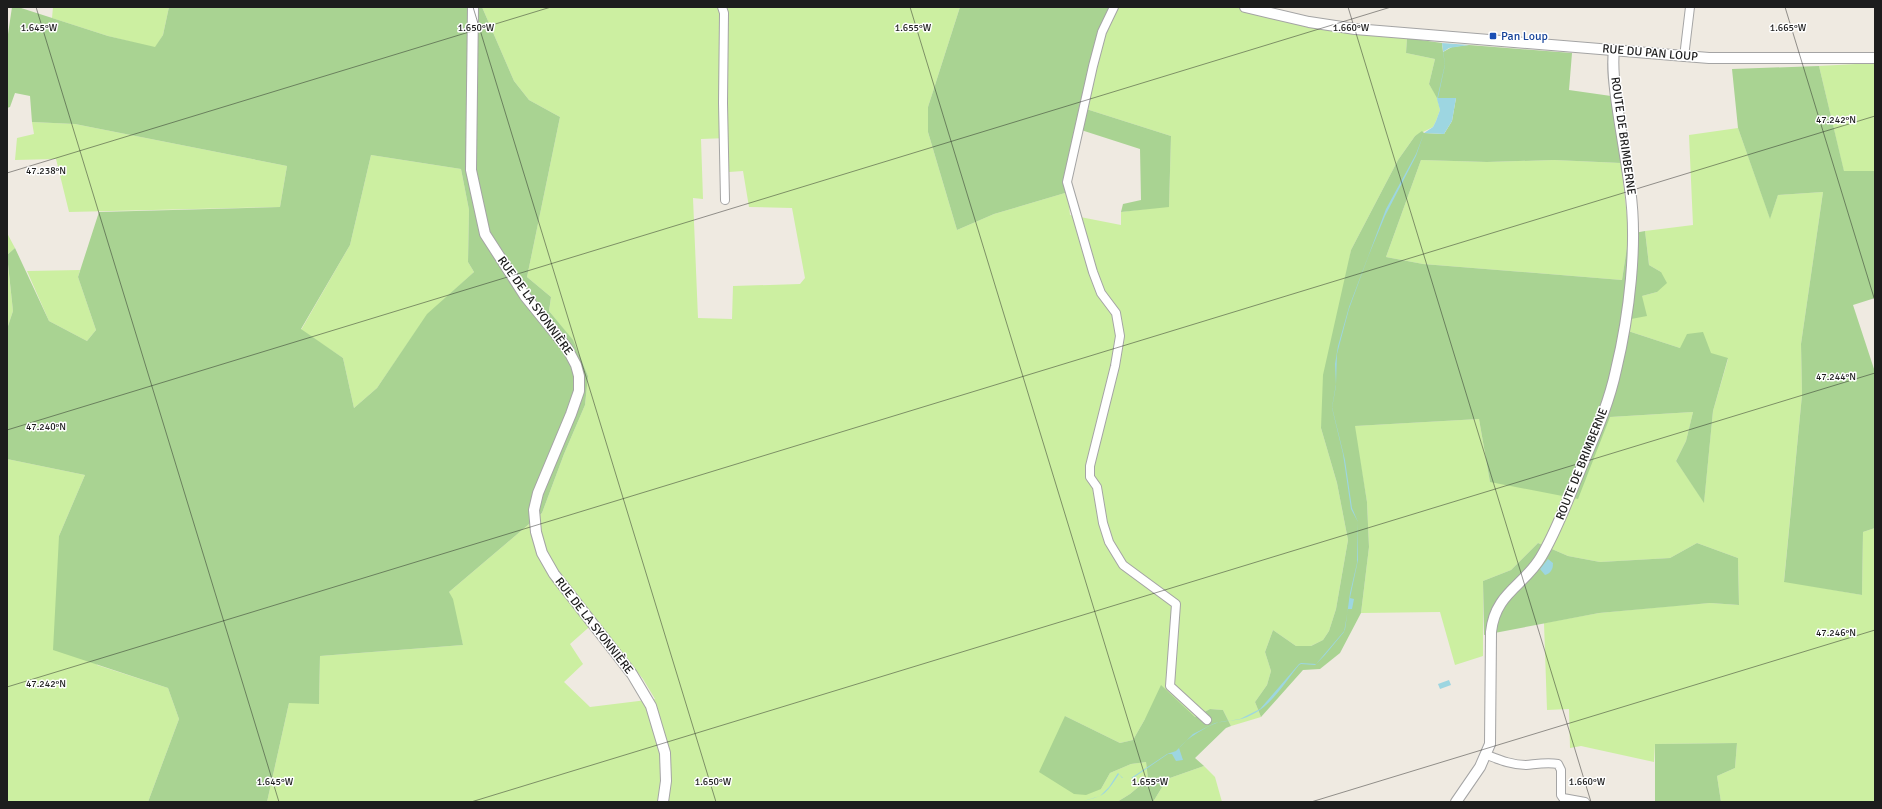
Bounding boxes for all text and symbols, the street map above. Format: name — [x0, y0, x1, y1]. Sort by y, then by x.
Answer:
text: 1.645°W — [21, 22, 58, 34]
text: 1.650°W — [458, 22, 495, 34]
text: 1.655°W — [895, 22, 932, 34]
text: 1.660°W — [1333, 22, 1370, 34]
text: 1.665°W — [1770, 22, 1807, 34]
place label: Pan Loup — [1501, 29, 1548, 44]
marker: Pan Loup — [1488, 31, 1498, 41]
street label: RUE DU PAN LOUP — [1602, 41, 1699, 65]
street label: ROUTE DE BRIMBERNE — [1607, 76, 1639, 196]
text: 47.242°N — [1816, 114, 1856, 126]
text: 47.238°N — [26, 165, 66, 177]
street label: RUE DE LA SYONNIÈRE — [494, 254, 576, 359]
text: 47.244°N — [1816, 371, 1856, 383]
street label: ROUTE DE BRIMBERNE — [1553, 406, 1611, 522]
text: 47.240°N — [26, 421, 66, 433]
street label: RUE DE LA SYONNIÈRE — [552, 575, 637, 678]
text: 47.246°N — [1816, 627, 1856, 639]
text: 47.242°N — [26, 678, 66, 690]
text: 1.645°W — [257, 776, 294, 788]
text: 1.650°W — [695, 776, 732, 788]
text: 1.655°W — [1132, 776, 1169, 788]
text: 1.660°W — [1569, 776, 1606, 788]

